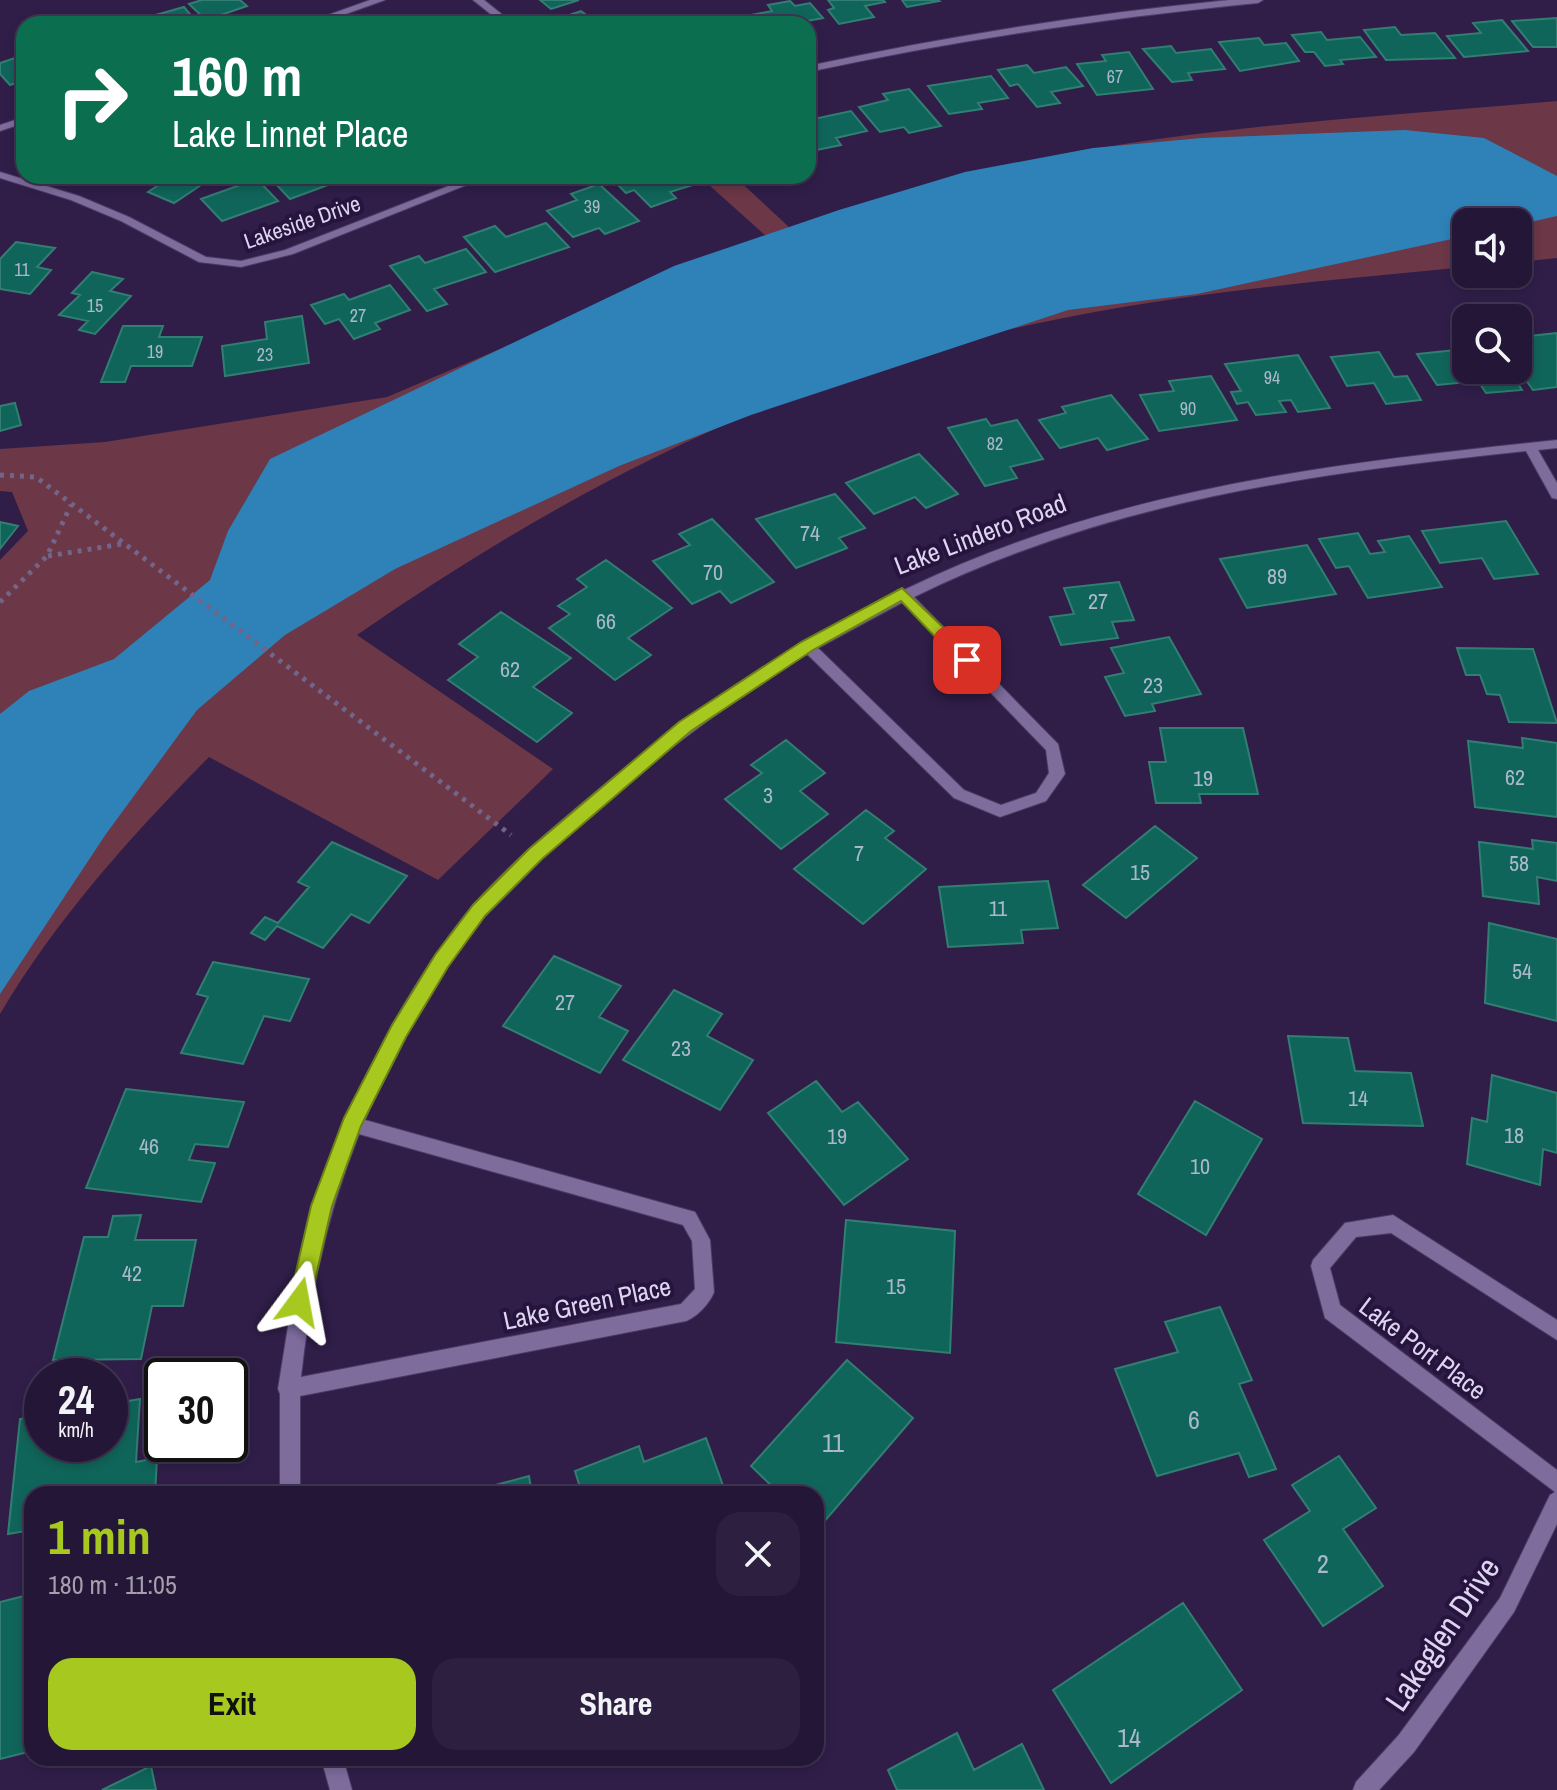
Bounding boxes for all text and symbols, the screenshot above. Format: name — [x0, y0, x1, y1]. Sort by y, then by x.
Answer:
text: 160 m — [172, 38, 302, 113]
icon: right — [40, 48, 144, 152]
house number: 67 — [1107, 64, 1123, 89]
text: Lake Linnet Place — [172, 110, 408, 158]
street label: Lakeside Drive — [240, 188, 364, 256]
house number: 39 — [584, 194, 600, 219]
map controls — [1452, 208, 1532, 384]
button: sound — [1452, 208, 1532, 288]
house number: 11 — [14, 257, 30, 282]
house number: 15 — [87, 293, 103, 318]
house number: 27 — [350, 303, 366, 328]
button: search — [1452, 304, 1532, 384]
house number: 19 — [147, 339, 163, 364]
house number: 23 — [257, 342, 273, 367]
house number: 94 — [1264, 365, 1280, 390]
house number: 90 — [1180, 396, 1196, 421]
house number: 82 — [987, 431, 1003, 456]
street label: Lake Lindero Road — [889, 485, 1071, 583]
house number: 74 — [800, 518, 820, 548]
house number: 70 — [703, 557, 723, 587]
house number: 89 — [1267, 561, 1287, 591]
house number: 27 — [1088, 586, 1108, 616]
house number: 66 — [596, 606, 616, 636]
pin — [933, 626, 1001, 694]
icon: arrive — [945, 638, 989, 682]
house number: 62 — [500, 654, 520, 684]
house number: 23 — [1143, 670, 1163, 700]
house number: 62 — [1505, 762, 1525, 792]
house number: 19 — [1193, 763, 1213, 793]
house number: 3 — [763, 780, 773, 810]
house number: 7 — [854, 838, 864, 868]
house number: 58 — [1509, 848, 1529, 878]
house number: 15 — [1130, 857, 1150, 887]
house number: 11 — [989, 893, 1007, 923]
house number: 54 — [1512, 956, 1532, 986]
house number: 27 — [555, 987, 575, 1017]
house number: 23 — [671, 1033, 691, 1063]
house number: 14 — [1348, 1083, 1368, 1113]
house number: 18 — [1504, 1120, 1524, 1150]
house number: 19 — [827, 1121, 847, 1151]
house number: 46 — [139, 1131, 159, 1161]
house number: 10 — [1190, 1151, 1210, 1181]
house number: 42 — [122, 1258, 142, 1288]
position arrow — [257, 1260, 341, 1344]
street label: Lake Green Place — [500, 1268, 674, 1338]
house number: 15 — [886, 1271, 906, 1301]
street label: Lake Port Place — [1352, 1289, 1494, 1407]
speed limit sign: 30 — [144, 1358, 248, 1462]
text: 24 — [58, 1373, 94, 1426]
house number: 6 — [1188, 1402, 1200, 1437]
text: km/h — [58, 1416, 94, 1443]
house number: 11 — [822, 1425, 844, 1460]
text: 1 min — [48, 1504, 151, 1569]
button: close — [716, 1512, 800, 1596]
house number: 2 — [1317, 1546, 1329, 1581]
street label: Lakeglen Drive — [1375, 1549, 1509, 1719]
text: 180 m · 11:05 — [48, 1567, 177, 1602]
button: Exit — [48, 1658, 416, 1750]
button: Share — [432, 1658, 800, 1750]
house number: 14 — [1117, 1720, 1141, 1755]

